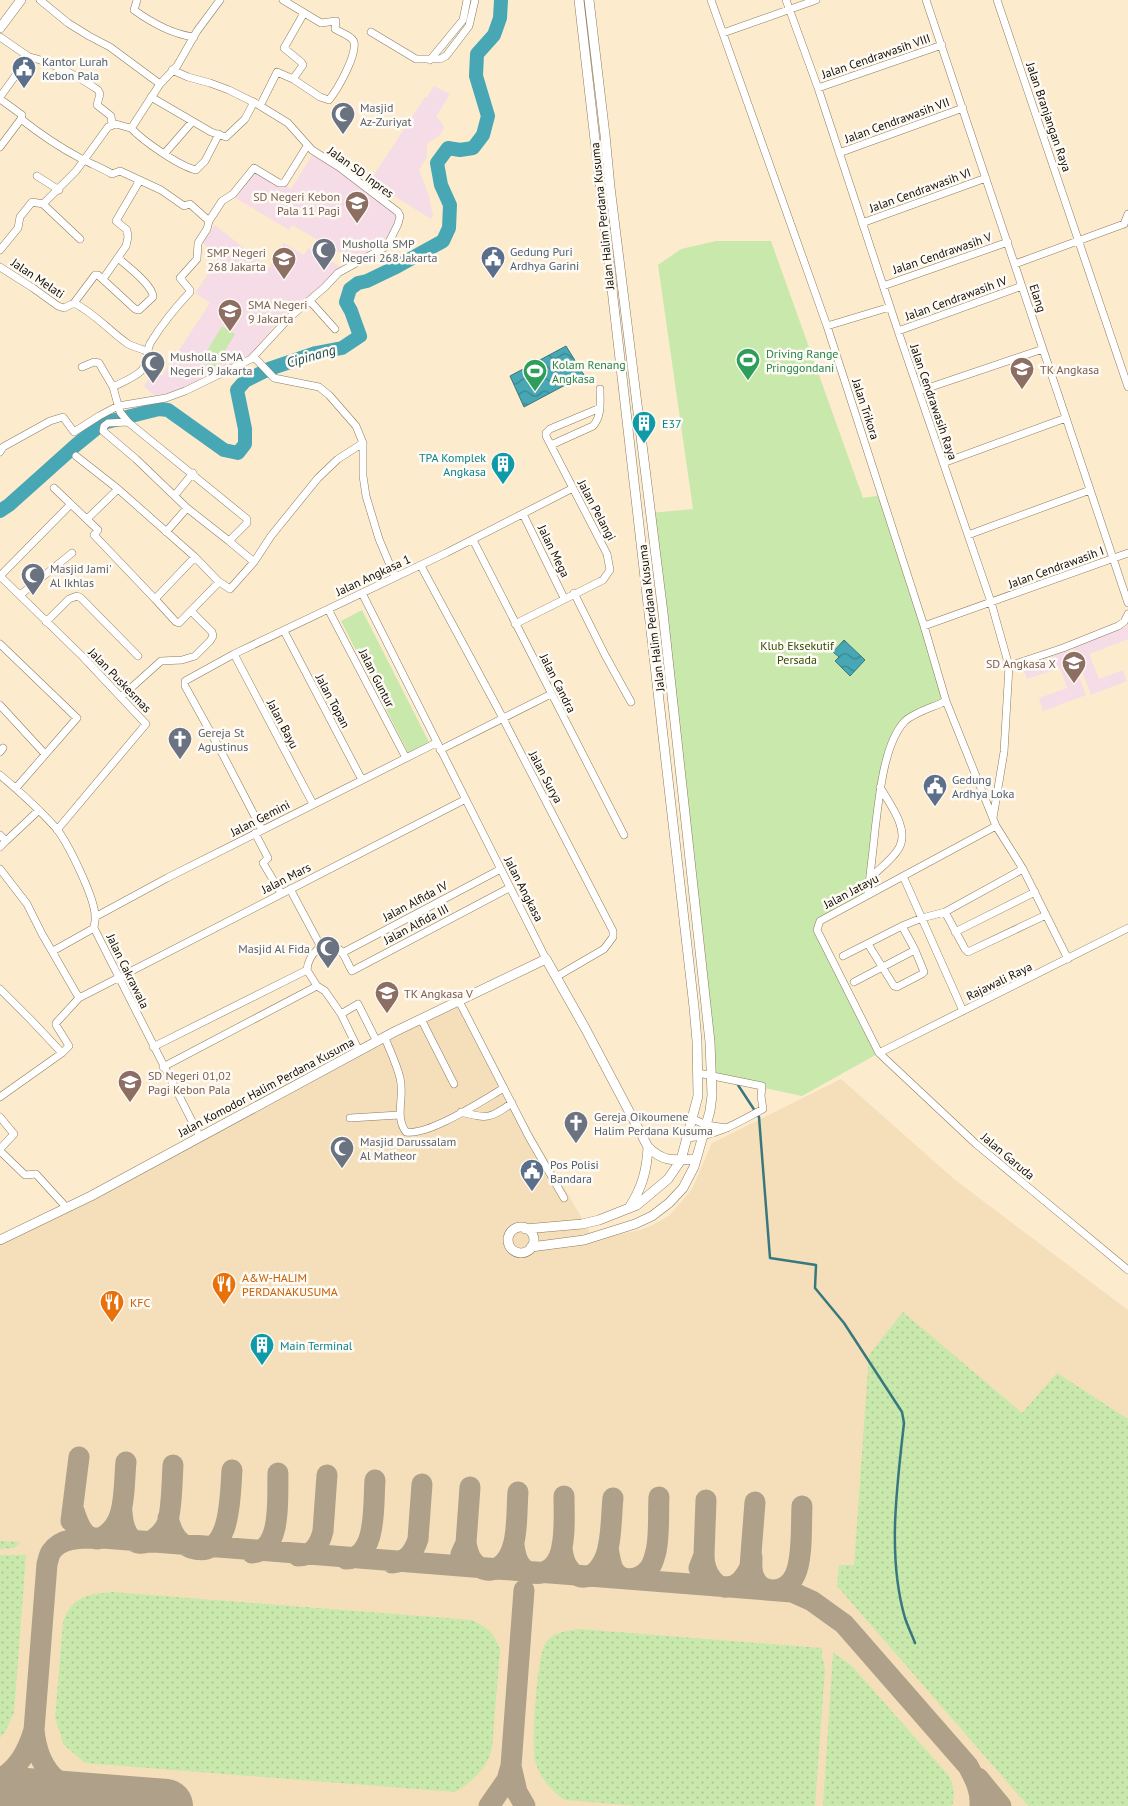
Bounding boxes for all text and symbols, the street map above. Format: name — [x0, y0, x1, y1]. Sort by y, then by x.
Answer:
street label: Jalan Cendrawasih VIII — [819, 30, 932, 82]
place label: Kantor Lurah Kebon Pala — [42, 54, 108, 83]
public building icon: Kantor Lurah Kebon Pala — [11, 55, 37, 89]
street label: Jalan Branjangan Raya — [1023, 59, 1075, 174]
street label: Jalan Cendrawasih VII — [842, 94, 951, 146]
place label: Masjid Az-Zuriyat — [360, 100, 412, 129]
mosque icon: Masjid Az-Zuriyat — [330, 101, 356, 135]
street label: Jalan SD Inpres — [324, 142, 397, 201]
street label: Jalan Halim Perdana Kusuma — [587, 142, 617, 291]
street label: Jalan Cendrawasih VI — [866, 165, 973, 216]
place label: SD Negeri Kebon Pala 11 Pagi — [253, 189, 340, 218]
school or university icon: SD Negeri Kebon Pala 11 Pagi — [344, 190, 370, 224]
street label: Jalan Cendrawasih V — [890, 229, 994, 277]
place label: Musholla SMP Negeri 268 Jakarta — [342, 236, 438, 265]
mosque icon: Musholla SMP Negeri 268 Jakarta — [311, 237, 337, 271]
place label: Gedung Puri Ardhya Garini — [510, 244, 579, 273]
place label: SMP Negeri 268 Jakarta — [207, 245, 266, 274]
public building icon: Gedung Puri Ardhya Garini — [480, 245, 506, 279]
school or university icon: SMP Negeri 268 Jakarta — [271, 246, 297, 280]
street label: Jalan Melati — [8, 254, 67, 301]
street label: Jalan Cendrawasih IV — [902, 273, 1009, 324]
street label: Elang — [1026, 282, 1050, 314]
place label: SMA Negeri 9 Jakarta — [248, 297, 307, 326]
school or university icon: SMA Negeri 9 Jakarta — [217, 298, 243, 332]
water label: Cipinang — [284, 340, 338, 372]
street label: Jalan Cendrawasih Raya — [907, 341, 961, 462]
place label: Driving Range Pringgondani — [766, 346, 838, 375]
sports icon: Driving Range Pringgondani — [735, 347, 761, 381]
place label: Musholla SMA Negeri 9 Jakarta — [170, 349, 252, 378]
mosque icon: Musholla SMA Negeri 9 Jakarta — [140, 350, 166, 384]
school or university icon: TK Angkasa — [1009, 356, 1035, 390]
place label: Kolam Renang Angkasa — [552, 357, 626, 386]
sports icon: Kolam Renang Angkasa — [522, 358, 548, 392]
place label: TK Angkasa — [1040, 362, 1099, 377]
street label: Jalan Trikora — [849, 376, 883, 441]
building icon: E37 — [631, 410, 657, 444]
place label: E37 — [662, 416, 682, 431]
place label: TPA Komplek Angkasa — [419, 450, 486, 479]
building icon: TPA Komplek Angkasa — [490, 451, 516, 485]
street label: Jalan Pelangi — [574, 476, 619, 543]
street label: Jalan Mega — [534, 521, 573, 580]
street label: Jalan Cendrawasih I — [1005, 543, 1106, 592]
street label: Jalan Halim Perdana Kusuma — [635, 544, 668, 693]
street label: Jalan Angkasa 1 — [332, 551, 413, 599]
place label: Masjid Jami' Al Ikhlas — [50, 561, 112, 590]
mosque icon: Masjid Jami' Al Ikhlas — [20, 562, 46, 596]
park label: Klub Eksekutif Persada — [760, 638, 835, 667]
street label: Jalan Puskesmas — [85, 644, 155, 715]
street label: Jalan Guntur — [355, 645, 398, 710]
street label: Jalan Candra — [536, 650, 579, 715]
school or university icon: SD Angkasa X — [1061, 650, 1087, 684]
place label: SD Angkasa X — [986, 656, 1057, 671]
street label: Jalan Topan — [312, 671, 353, 731]
street label: Jalan Bayu — [263, 696, 302, 751]
place label: Gereja St Agustinus — [198, 725, 248, 754]
church icon: Gereja St Agustinus — [167, 726, 193, 760]
street label: Jalan Surya — [525, 747, 566, 806]
place label: Gedung Ardhya Loka — [952, 772, 1015, 801]
public building icon: Gedung Ardhya Loka — [922, 773, 948, 807]
street label: Jalan Gemini — [227, 797, 292, 840]
street label: Jalan Angkasa — [501, 853, 547, 924]
street label: Jalan Mars — [258, 859, 313, 897]
street label: Jalan Jatayu — [820, 870, 881, 912]
street label: Jalan Alfida IV — [379, 878, 450, 925]
street label: Jalan Alfida III — [380, 901, 451, 948]
street label: Jalan Cakrawala — [103, 930, 153, 1011]
mosque icon: Masjid Al Fida — [315, 935, 341, 969]
place label: Masjid Al Fida — [238, 941, 310, 956]
street label: Rajawali Raya — [964, 959, 1034, 1003]
school or university icon: TK Angkasa V — [374, 980, 400, 1014]
place label: TK Angkasa V — [404, 986, 473, 1001]
street label: Jalan Komodor Halim Perdana Kusuma — [175, 1034, 357, 1140]
place label: SD Negeri 01,02 Pagi Kebon Pala — [148, 1068, 231, 1097]
school or university icon: SD Negeri 01,02 Pagi Kebon Pala — [117, 1069, 143, 1103]
place label: Gereja Oikoumene Halim Perdana Kusuma — [594, 1109, 713, 1138]
church icon: Gereja Oikoumene Halim Perdana Kusuma — [563, 1110, 589, 1144]
street label: Jalan Garuda — [978, 1129, 1038, 1183]
place label: Masjid Darussalam Al Matheor — [360, 1134, 456, 1163]
mosque icon: Masjid Darussalam Al Matheor — [329, 1135, 355, 1169]
place label: Pos Polisi Bandara — [550, 1157, 599, 1186]
public building icon: Pos Polisi Bandara — [519, 1158, 545, 1192]
place label: A&W-HALIM PERDANAKUSUMA — [242, 1270, 338, 1299]
restaurant icon: A&W-HALIM PERDANAKUSUMA — [211, 1271, 237, 1305]
restaurant icon: KFC — [99, 1289, 125, 1323]
place label: KFC — [130, 1295, 151, 1310]
building icon: Main Terminal — [249, 1332, 275, 1366]
place label: Main Terminal — [280, 1338, 353, 1353]

